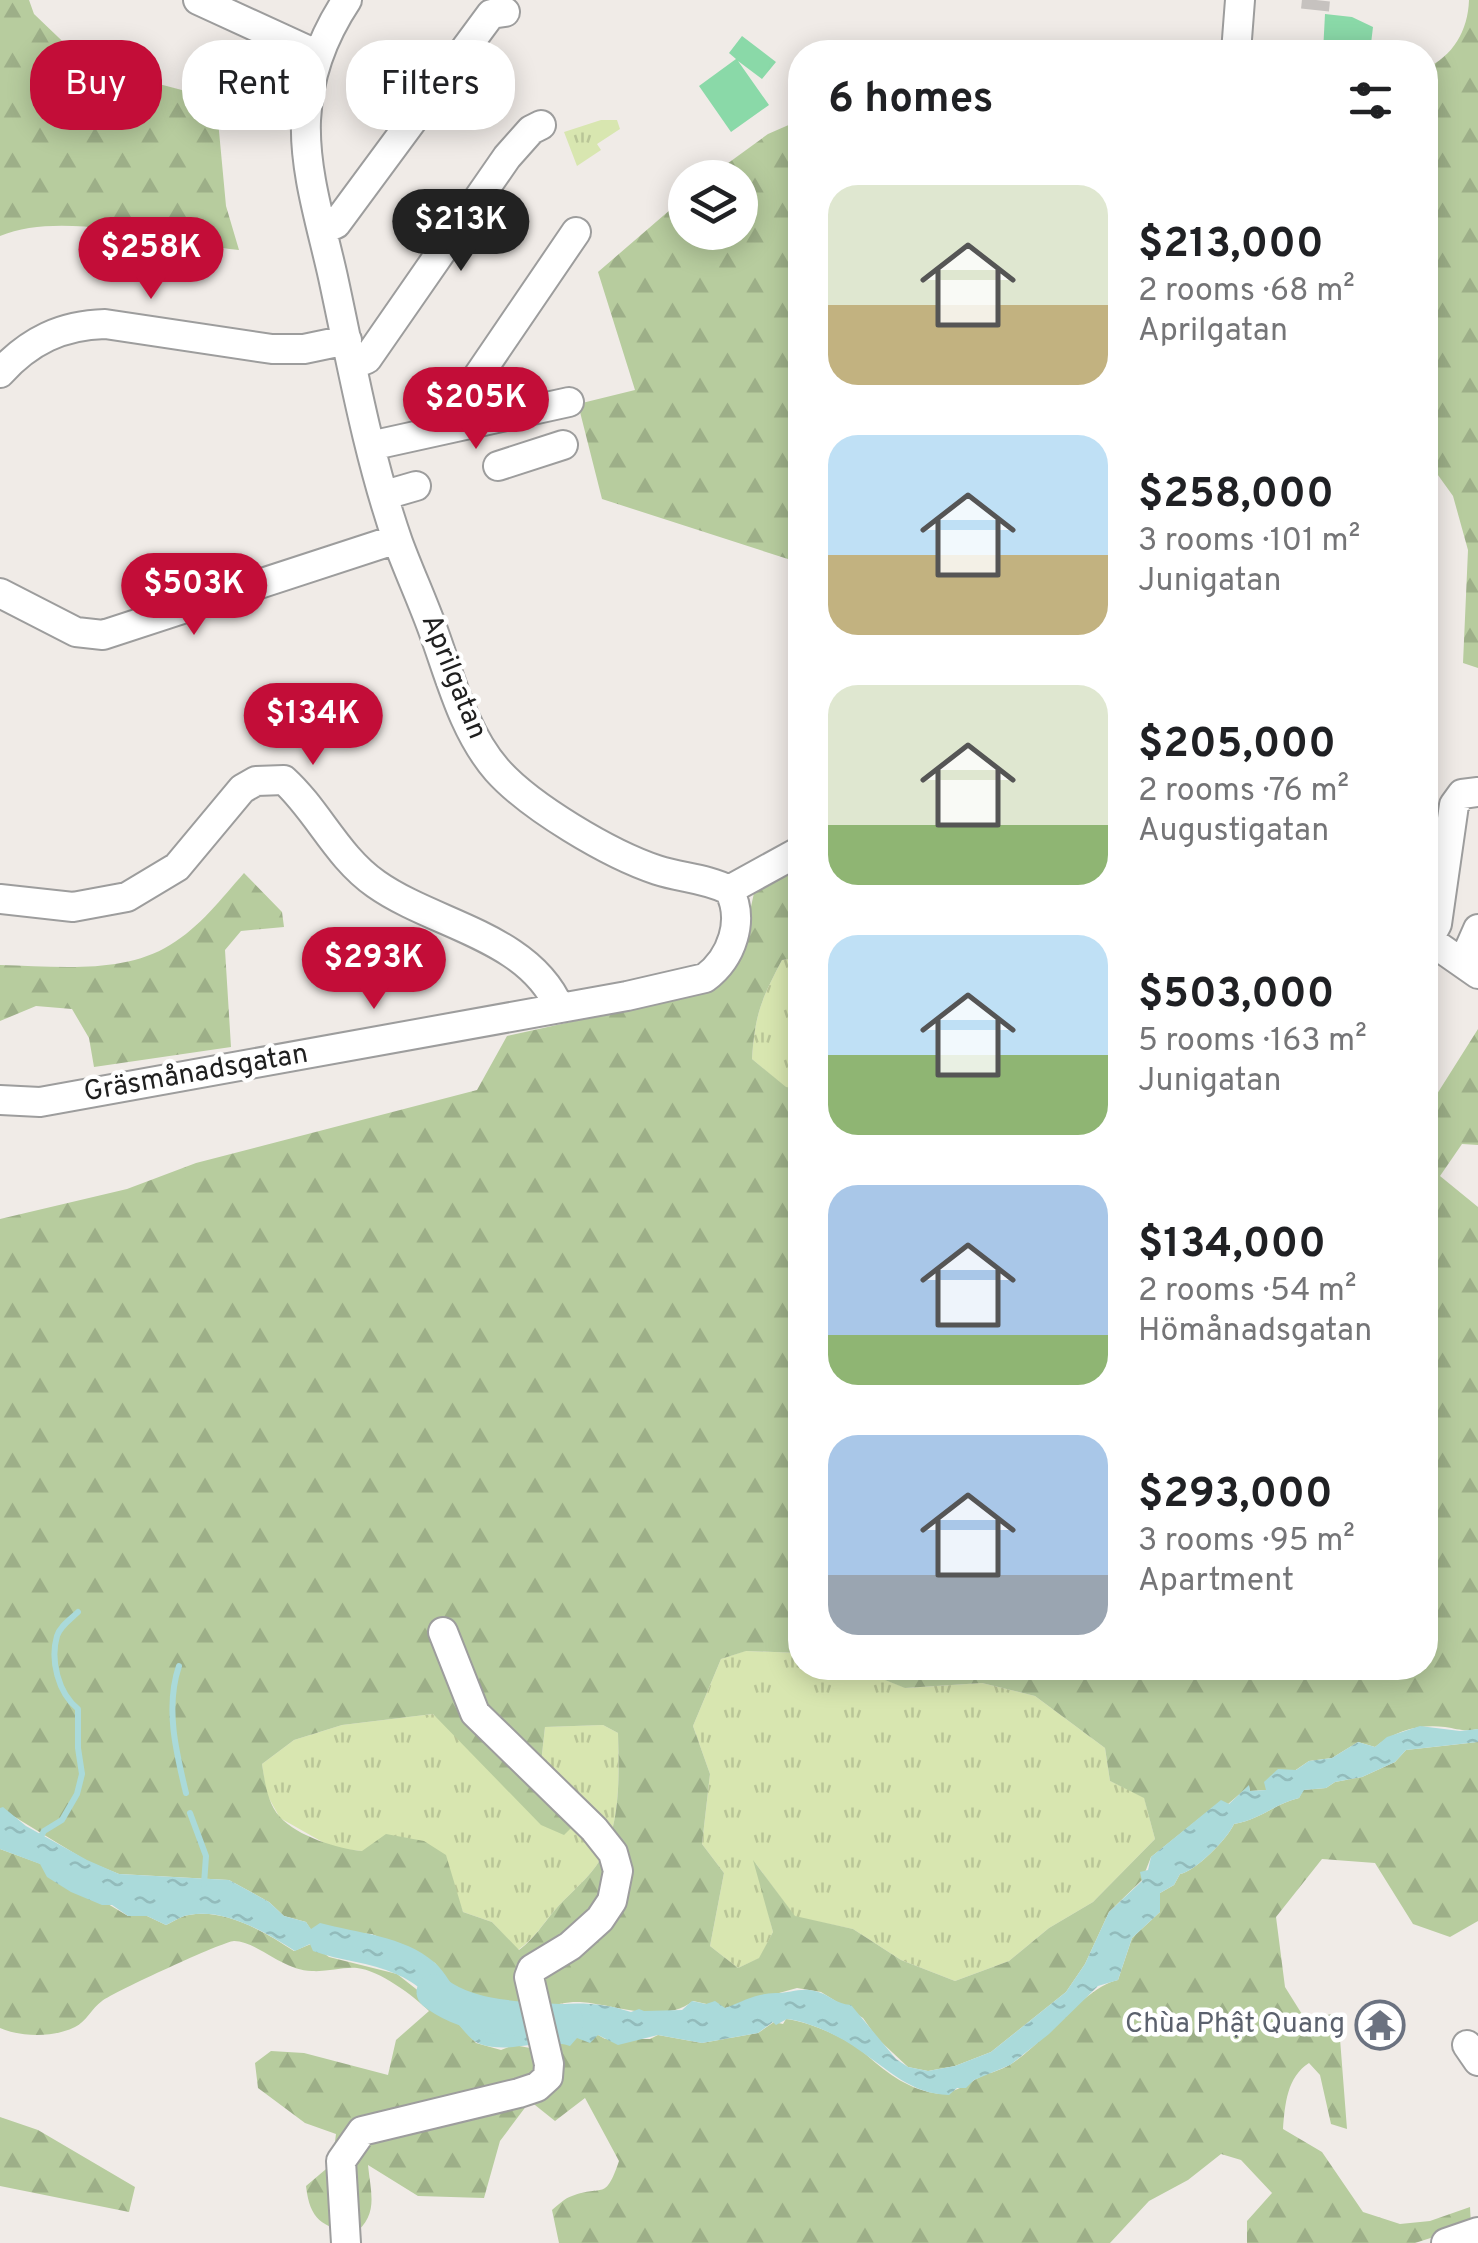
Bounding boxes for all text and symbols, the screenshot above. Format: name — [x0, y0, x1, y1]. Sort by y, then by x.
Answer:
chip: Buy — [30, 40, 162, 130]
chip: Rent — [182, 40, 326, 130]
chip: Filters — [346, 40, 515, 130]
icon: filters — [1343, 73, 1398, 128]
text: 6 homes — [828, 74, 993, 127]
map controls — [668, 160, 758, 250]
button: layers — [668, 160, 758, 250]
pin: $213K — [391, 189, 531, 274]
text: $213K — [414, 201, 508, 241]
pin: $258K — [81, 217, 221, 302]
text: $213,000 — [1138, 219, 1324, 272]
icon: home — [908, 225, 1028, 345]
text: $258K — [100, 229, 202, 269]
text: 2 rooms · 68 m² — [1138, 272, 1355, 312]
text: Aprilgatan — [1138, 312, 1288, 352]
pin: $205K — [406, 367, 546, 452]
text: $205K — [425, 379, 527, 419]
text: $258,000 — [1138, 469, 1334, 522]
icon: home — [908, 475, 1028, 595]
text: 3 rooms · 101 m² — [1138, 522, 1360, 562]
pin: $503K — [124, 553, 264, 638]
text: Junigatan — [1138, 562, 1282, 602]
text: $503K — [143, 565, 245, 605]
street label: Aprilgatan — [412, 609, 494, 745]
pin: $134K — [243, 683, 383, 768]
text: $134K — [266, 695, 360, 735]
text: $205,000 — [1138, 719, 1336, 772]
icon: home — [908, 725, 1028, 845]
text: 2 rooms · 76 m² — [1138, 772, 1349, 812]
text: Augustigatan — [1138, 812, 1329, 852]
pin: $293K — [304, 927, 444, 1012]
text: $293K — [324, 939, 424, 979]
text: $503,000 — [1138, 969, 1334, 1022]
icon: home — [908, 975, 1028, 1095]
text: 5 rooms · 163 m² — [1138, 1022, 1367, 1062]
street label: Gräsmånadsgatan — [81, 1037, 311, 1111]
text: Junigatan — [1138, 1062, 1282, 1102]
text: $134,000 — [1138, 1219, 1326, 1272]
icon: home — [908, 1225, 1028, 1345]
text: 2 rooms · 54 m² — [1138, 1272, 1357, 1312]
text: Hömånadsgatan — [1138, 1312, 1372, 1352]
text: $293,000 — [1138, 1469, 1333, 1522]
icon: home — [908, 1475, 1028, 1595]
text: 3 rooms · 95 m² — [1138, 1522, 1355, 1562]
text: Apartment — [1138, 1562, 1294, 1602]
temple icon: Chùa Phật Quang — [1354, 1999, 1406, 2051]
place label: Chùa Phật Quang — [1125, 2007, 1345, 2043]

